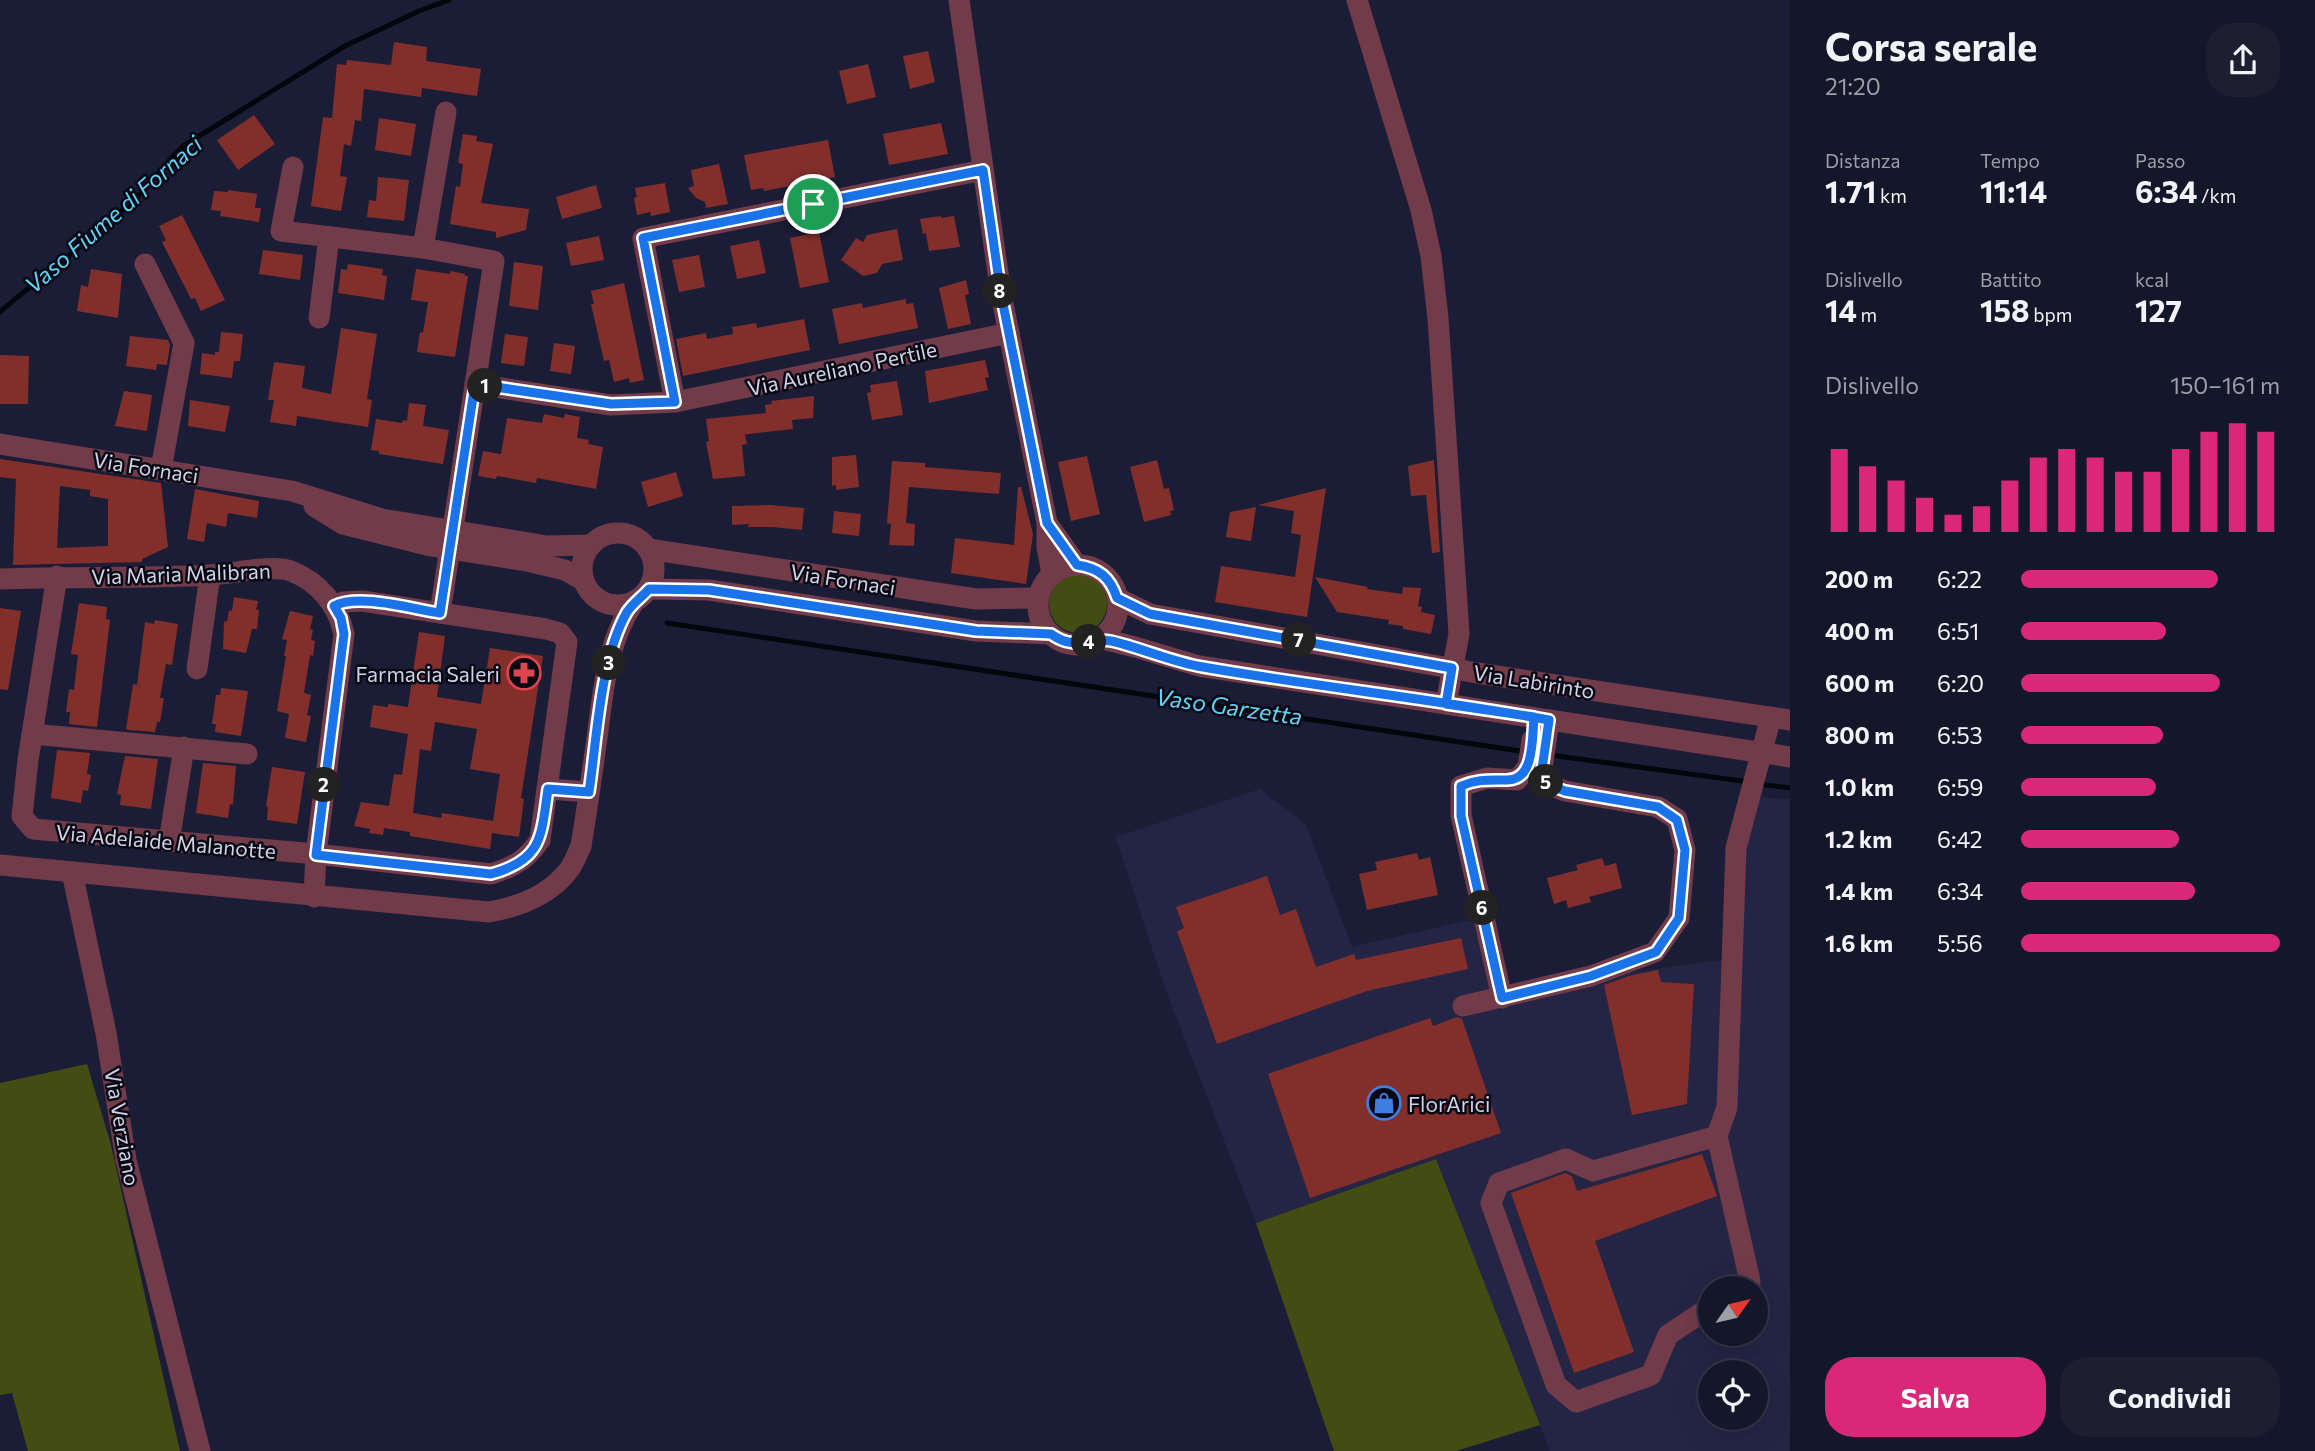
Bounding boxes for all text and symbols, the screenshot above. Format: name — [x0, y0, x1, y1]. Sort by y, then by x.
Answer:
text: Corsa serale — [1825, 22, 2037, 69]
button: share — [2206, 23, 2280, 97]
text: 21:20 — [1825, 72, 1881, 100]
water label: Vaso Fiume di Fornaci — [19, 129, 208, 299]
text: Distanza — [1825, 149, 1900, 172]
text: Tempo — [1980, 149, 2040, 172]
text: Passo — [2135, 149, 2185, 172]
text: 1.71 — [1825, 172, 1876, 209]
text: 11:14 — [1980, 172, 2047, 209]
text: 6:34 — [2135, 172, 2197, 209]
pin — [783, 174, 843, 234]
text: km — [1876, 184, 1907, 207]
text: /km — [2197, 184, 2236, 207]
icon: arrive — [794, 185, 832, 223]
text: Dislivello — [1825, 268, 1903, 291]
text: Battito — [1980, 268, 2042, 291]
text: kcal — [2135, 268, 2169, 291]
pin: 8 — [982, 274, 1018, 308]
text: 8 — [994, 279, 1005, 302]
text: 14 — [1825, 291, 1857, 328]
text: 158 — [1980, 291, 2030, 328]
text: 127 — [2135, 291, 2182, 328]
text: m — [1857, 303, 1877, 326]
text: bpm — [2030, 303, 2072, 326]
street label: Via Aureliano Pertile — [745, 336, 939, 400]
pin: 1 — [468, 368, 503, 404]
text: Dislivello — [1825, 371, 1919, 399]
text: 150–161 m — [2170, 371, 2280, 399]
text: 1 — [480, 374, 489, 397]
street label: Via Fornaci — [92, 446, 200, 488]
street label: Via Maria Malibran — [91, 557, 271, 589]
street label: Via Fornaci — [789, 558, 897, 600]
text: 200 m — [1825, 565, 1893, 593]
text: 6:22 — [1937, 565, 1982, 593]
text: 400 m — [1825, 617, 1894, 645]
text: 6:51 — [1937, 617, 1979, 645]
pin: 7 — [1282, 622, 1316, 658]
pin: 4 — [1072, 624, 1106, 660]
text: 7 — [1293, 628, 1304, 651]
text: 4 — [1083, 630, 1094, 653]
pin: 3 — [592, 646, 626, 680]
text: 3 — [603, 651, 614, 674]
pharmacy icon: Farmacia Saleri — [505, 654, 543, 692]
street label: Via Labirinto — [1472, 659, 1596, 703]
place label: Farmacia Saleri — [355, 661, 500, 686]
text: 600 m — [1825, 669, 1894, 697]
text: 6:20 — [1937, 669, 1984, 697]
water label: Vaso Garzetta — [1154, 682, 1304, 730]
text: 800 m — [1825, 721, 1894, 749]
text: 6:53 — [1937, 721, 1983, 749]
pin: 5 — [1528, 764, 1564, 800]
pin: 2 — [306, 768, 342, 802]
text: 5 — [1540, 770, 1551, 793]
text: 2 — [318, 773, 329, 796]
text: 1.0 km — [1825, 773, 1894, 801]
text: 6:59 — [1937, 773, 1984, 801]
street label: Via Adelaide Malanotte — [55, 819, 277, 863]
text: 1.2 km — [1825, 825, 1892, 853]
text: 6:42 — [1937, 825, 1983, 853]
text: 1.4 km — [1825, 877, 1893, 905]
text: 6:34 — [1937, 877, 1983, 905]
pin: 6 — [1464, 890, 1500, 926]
text: 6 — [1476, 896, 1487, 919]
text: 1.6 km — [1825, 929, 1893, 957]
text: 5:56 — [1937, 929, 1983, 957]
street label: Via Verziano — [100, 1066, 146, 1188]
shop icon: FlorArici — [1365, 1084, 1403, 1122]
place label: FlorArici — [1408, 1091, 1490, 1116]
north arrow — [1698, 1276, 1768, 1346]
map controls — [1698, 1276, 1768, 1430]
button: Salva — [1825, 1357, 2046, 1437]
button: Condividi — [2060, 1357, 2280, 1437]
button: locate — [1698, 1360, 1768, 1430]

